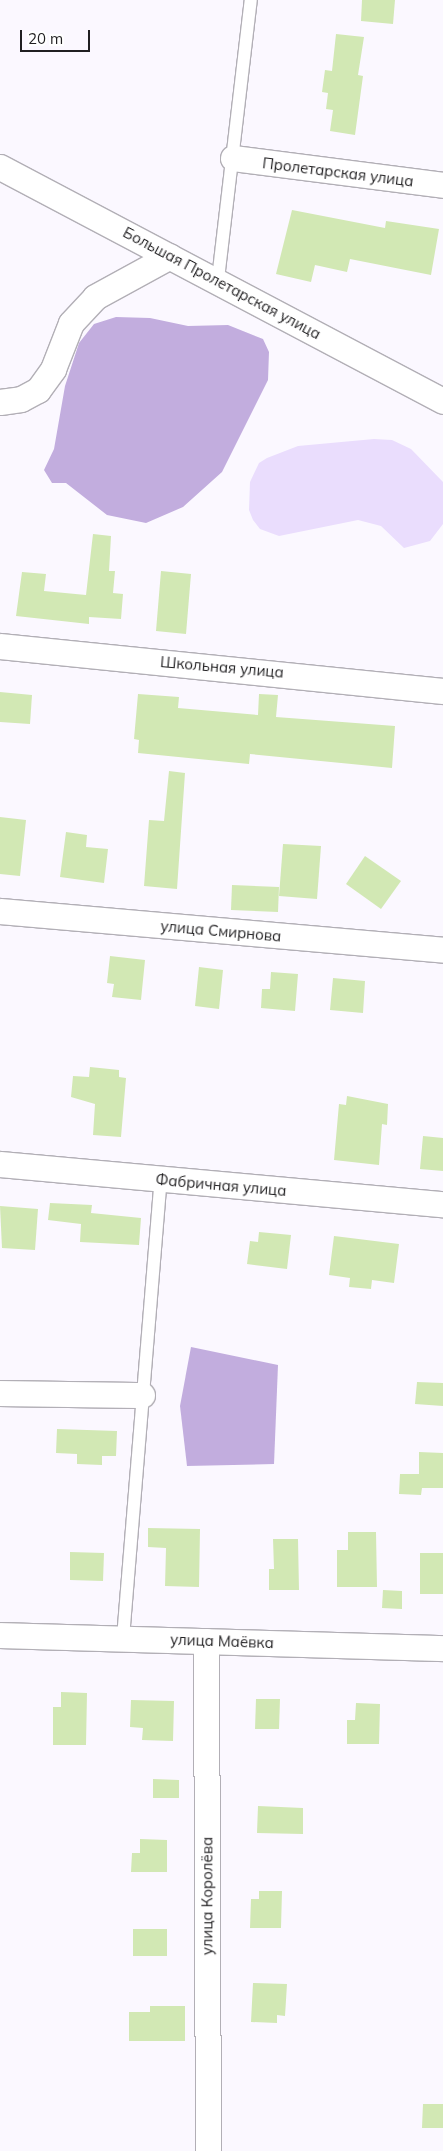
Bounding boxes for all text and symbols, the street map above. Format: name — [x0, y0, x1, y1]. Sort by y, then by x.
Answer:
scale bar — [22, 20, 92, 52]
text: 20 m — [28, 29, 63, 48]
street label: Пролетарская улица — [261, 154, 415, 190]
street label: Большая Пролетарская улица — [120, 223, 324, 343]
street label: Школьная улица — [160, 653, 284, 681]
street label: улица Смирнова — [160, 917, 282, 945]
street label: Фабричная улица — [155, 1170, 287, 1200]
street label: улица Маёвка — [170, 1630, 274, 1652]
street label: улица Королёва — [198, 1837, 216, 1955]

